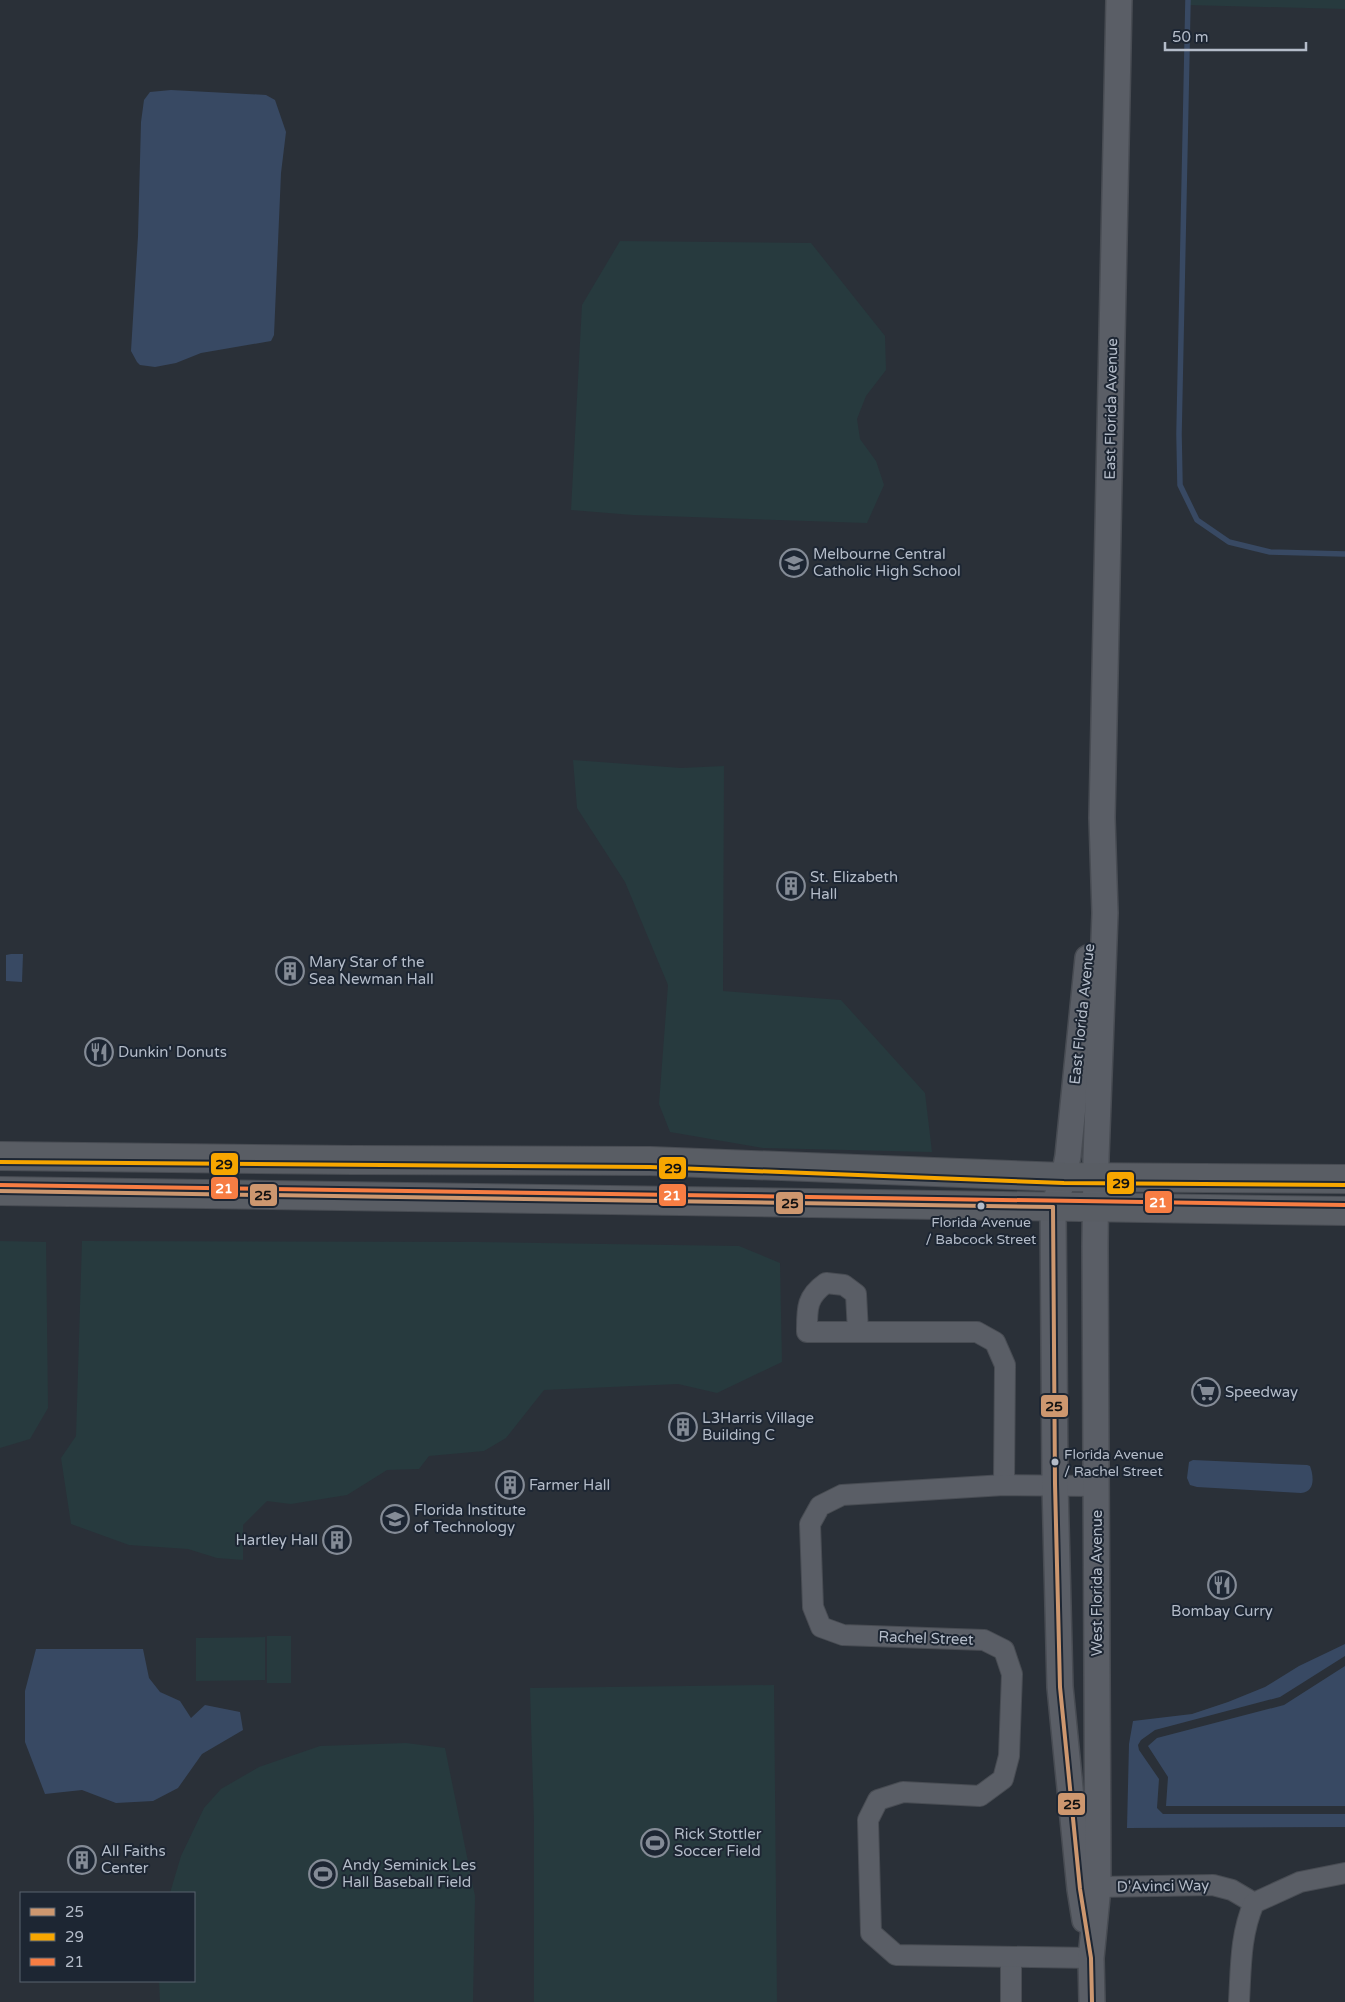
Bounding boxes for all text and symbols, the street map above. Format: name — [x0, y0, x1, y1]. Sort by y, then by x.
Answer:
scale bar — [1165, 20, 1306, 52]
text: 50 m — [1172, 28, 1209, 46]
street label: East Florida Avenue — [1101, 338, 1121, 480]
place label: Melbourne Central Catholic High School — [813, 545, 961, 580]
school or university icon: Melbourne Central Catholic High School — [779, 548, 809, 578]
place label: St. Elizabeth Hall — [810, 868, 898, 903]
building icon: St. Elizabeth Hall — [776, 871, 806, 901]
street label: East Florida Avenue — [1066, 943, 1098, 1085]
place label: Mary Star of the Sea Newman Hall — [309, 953, 434, 988]
building icon: Mary Star of the Sea Newman Hall — [275, 956, 305, 986]
restaurant icon: Dunkin' Donuts — [84, 1037, 114, 1067]
place label: Dunkin' Donuts — [118, 1043, 227, 1061]
line badge: 29 — [210, 1152, 239, 1176]
text: 29 — [215, 1156, 233, 1173]
line badge: 29 — [658, 1156, 687, 1180]
text: 29 — [664, 1160, 682, 1177]
line badge: 29 — [1106, 1171, 1135, 1195]
text: 29 — [1112, 1175, 1130, 1192]
line badge: 21 — [210, 1176, 239, 1200]
text: 21 — [215, 1180, 233, 1197]
line badge: 25 — [249, 1183, 278, 1207]
line badge: 21 — [658, 1183, 687, 1207]
text: 25 — [254, 1187, 272, 1204]
text: 21 — [663, 1187, 681, 1204]
line badge: 21 — [1144, 1190, 1173, 1214]
line badge: 25 — [775, 1191, 804, 1215]
text: 21 — [1149, 1194, 1167, 1211]
text: 25 — [781, 1195, 799, 1212]
marker: Florida Avenue / Babcock Street — [976, 1201, 986, 1211]
place label: Florida Avenue / Babcock Street — [926, 1214, 1037, 1248]
supermarket icon: Speedway — [1191, 1377, 1221, 1407]
place label: Speedway — [1225, 1383, 1298, 1401]
line badge: 25 — [1040, 1394, 1069, 1418]
text: 25 — [1045, 1398, 1063, 1415]
place label: L3Harris Village Building C — [702, 1409, 814, 1444]
building icon: L3Harris Village Building C — [668, 1412, 698, 1442]
place label: Florida Avenue / Rachel Street — [1064, 1446, 1164, 1480]
marker: Florida Avenue / Rachel Street — [1050, 1457, 1060, 1467]
building icon: Farmer Hall — [495, 1470, 525, 1500]
place label: Farmer Hall — [529, 1476, 610, 1494]
place label: Florida Institute of Technology — [414, 1501, 526, 1536]
school or university icon: Florida Institute of Technology — [380, 1504, 410, 1534]
street label: West Florida Avenue — [1088, 1510, 1106, 1656]
building icon: Hartley Hall — [322, 1525, 352, 1555]
place label: Hartley Hall — [235, 1531, 318, 1549]
restaurant icon: Bombay Curry — [1207, 1570, 1237, 1600]
place label: Bombay Curry — [1171, 1602, 1273, 1620]
street label: Rachel Street — [878, 1627, 974, 1649]
line badge: 25 — [1057, 1792, 1086, 1816]
text: 25 — [1063, 1796, 1081, 1813]
place label: Rick Stottler Soccer Field — [674, 1825, 762, 1860]
sports icon: Rick Stottler Soccer Field — [640, 1828, 670, 1858]
place label: All Faiths Center — [101, 1842, 166, 1877]
building icon: All Faiths Center — [67, 1845, 97, 1875]
place label: Andy Seminick Les Hall Baseball Field — [342, 1856, 476, 1891]
sports icon: Andy Seminick Les Hall Baseball Field — [308, 1859, 338, 1889]
street label: D'Avinci Way — [1117, 1876, 1209, 1896]
legend — [20, 1892, 195, 1982]
text: 25 — [65, 1903, 84, 1921]
text: 29 — [65, 1928, 84, 1946]
text: 21 — [65, 1953, 84, 1971]

